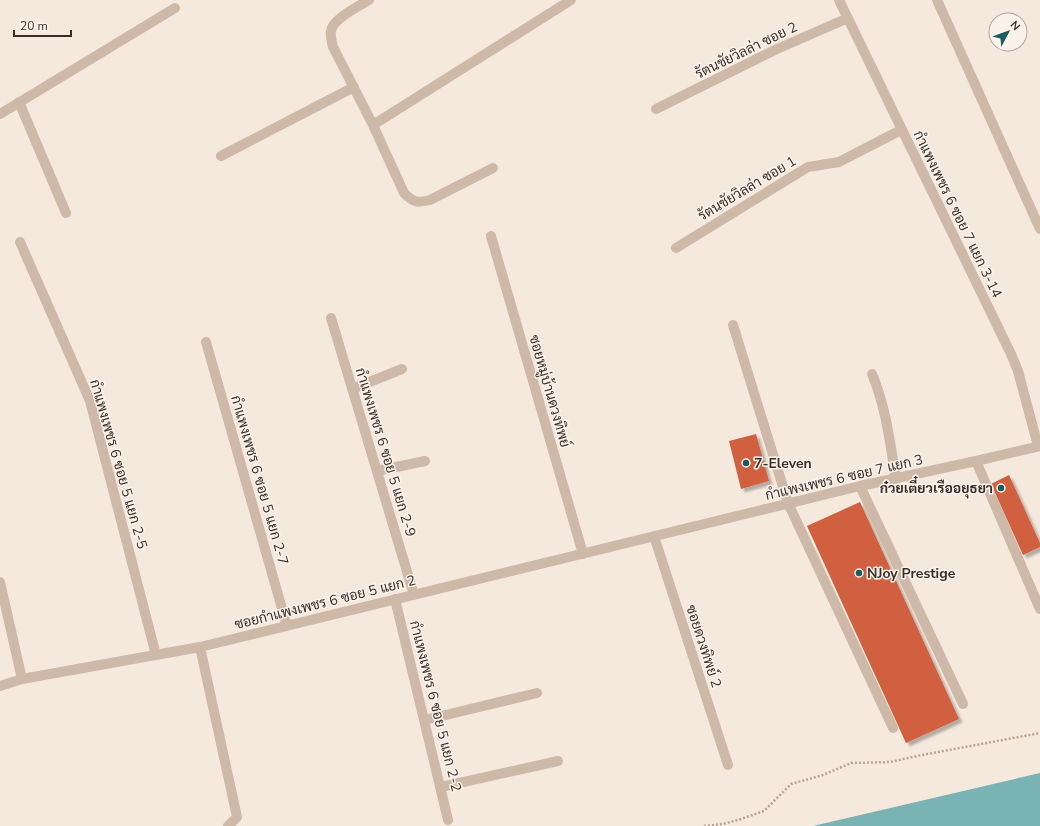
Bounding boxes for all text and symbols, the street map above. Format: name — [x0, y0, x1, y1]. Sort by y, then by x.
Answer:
scale bar — [14, 12, 71, 38]
north arrow — [988, 12, 1028, 52]
text: 20 m — [20, 18, 48, 34]
street label: รัตนชัยวิลล่า ซอย 2 — [692, 18, 800, 83]
text: N — [1007, 18, 1024, 34]
street label: กำแพงเพชร 6 ซอย 7 แยก 3-14 — [909, 127, 1006, 301]
street label: รัตนชัยวิลล่า ซอย 1 — [695, 152, 800, 225]
street label: ซอยหมู่บ้านดวงทิพย์ — [524, 333, 575, 450]
street label: กำแพงเพชร 6 ซอย 5 แยก 2-9 — [351, 365, 420, 539]
street label: กำแพงเพชร 6 ซอย 5 แยก 2-5 — [85, 377, 152, 551]
street label: กำแพงเพชร 6 ซอย 5 แยก 2-7 — [226, 393, 293, 567]
street label: กำแพงเพชร 6 ซอย 7 แยก 3 — [763, 450, 925, 505]
place label: 7-Eleven — [754, 454, 812, 473]
marker: 7-Eleven — [741, 458, 751, 468]
place label: ก๋วยเตี๋ยวเรืออยุธยา — [880, 475, 993, 499]
marker: ก๋วยเตี๋ยวเรืออยุธยา — [996, 483, 1006, 493]
place label: NJoy Prestige — [867, 564, 956, 583]
marker: NJoy Prestige — [854, 568, 864, 578]
street label: ซอยกำแพงเพชร 6 ซอย 5 แยก 2 — [233, 571, 418, 634]
street label: ซอยดวงทิพย์ 2 — [681, 602, 726, 690]
street label: กำแพงเพชร 6 ซอย 5 แยก 2-2 — [405, 619, 466, 794]

